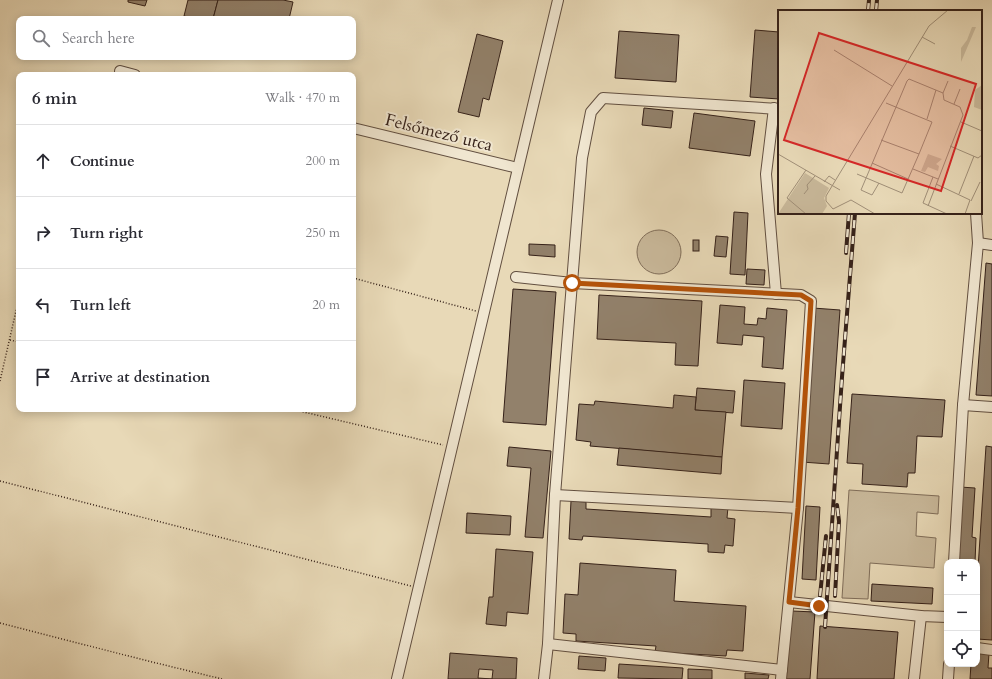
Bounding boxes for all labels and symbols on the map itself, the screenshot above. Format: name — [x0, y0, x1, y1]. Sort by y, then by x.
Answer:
inset map — [778, 10, 982, 214]
street label: Felsőmező utca — [383, 108, 496, 157]
route start — [563, 274, 581, 292]
route end — [810, 597, 828, 615]

